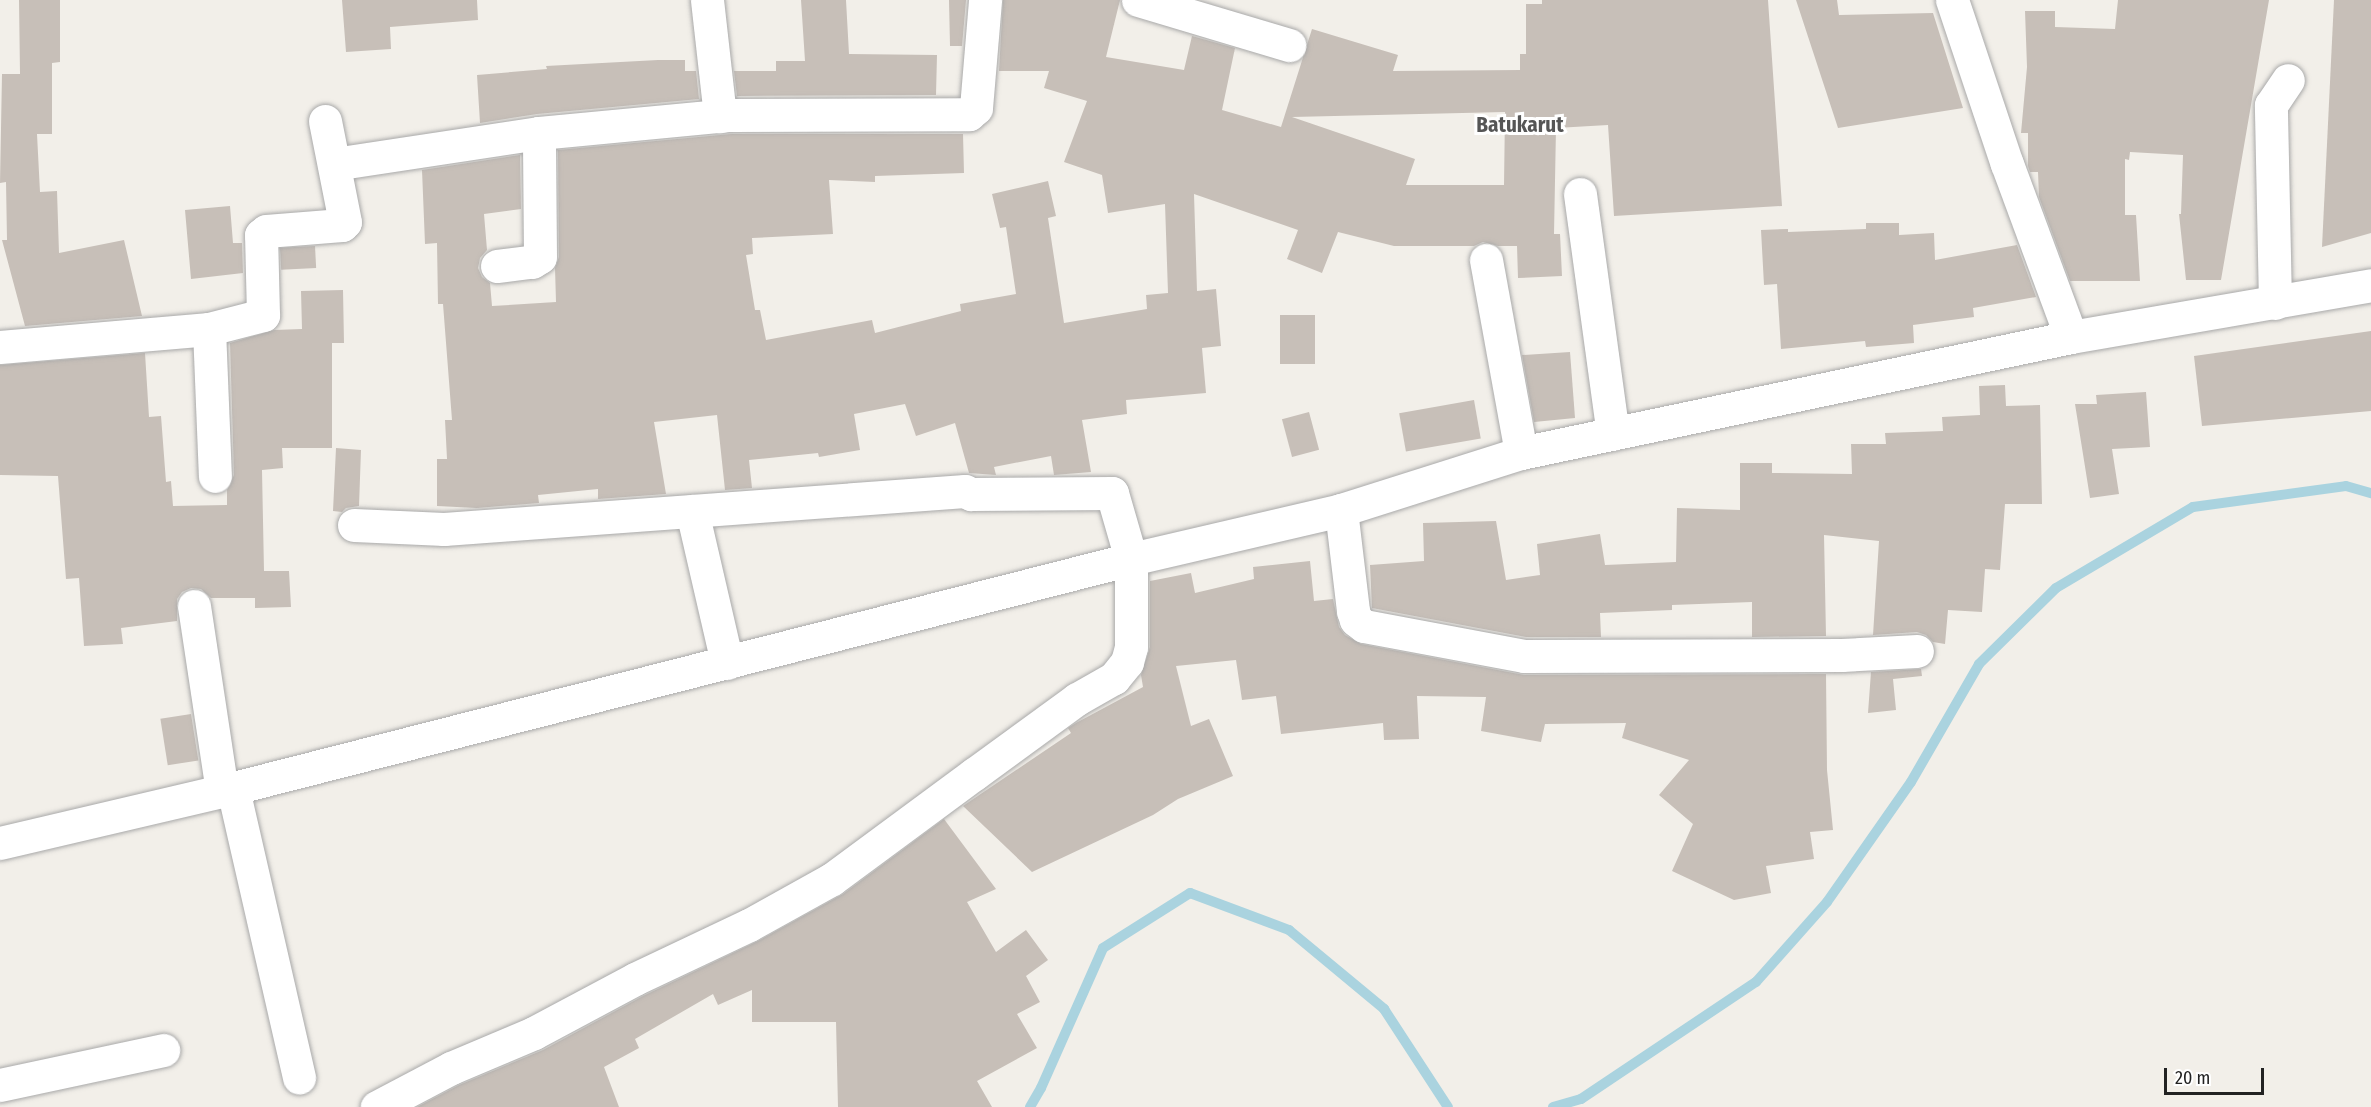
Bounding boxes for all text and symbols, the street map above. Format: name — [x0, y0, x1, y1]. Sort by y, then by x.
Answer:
district label: Batukarut — [1476, 112, 1564, 138]
scale bar — [2167, 1056, 2268, 1094]
text: 20 m — [2175, 1067, 2210, 1089]

